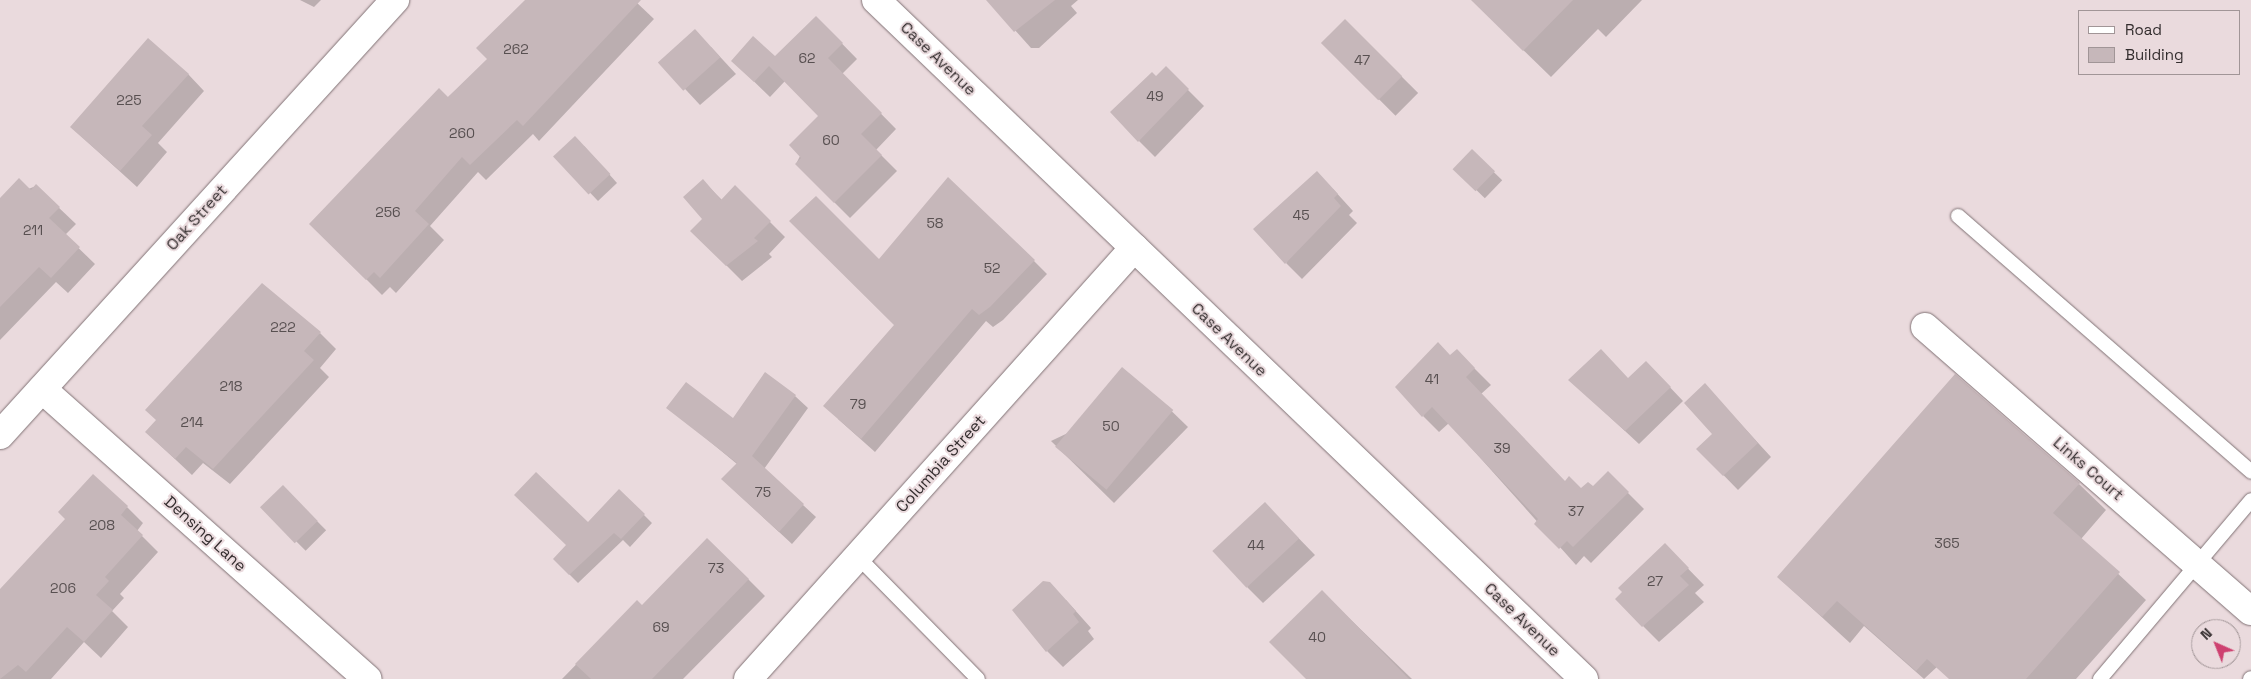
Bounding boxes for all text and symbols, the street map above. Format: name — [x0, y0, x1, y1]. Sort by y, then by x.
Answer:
legend — [2078, 10, 2241, 75]
street label: Case Avenue — [896, 18, 980, 100]
text: Road — [2125, 20, 2162, 39]
house number: 262 — [503, 41, 529, 57]
text: Building — [2125, 45, 2184, 64]
house number: 62 — [799, 50, 815, 66]
house number: 47 — [1354, 52, 1370, 68]
house number: 49 — [1146, 88, 1164, 104]
house number: 225 — [116, 92, 142, 108]
house number: 260 — [449, 125, 475, 141]
house number: 60 — [822, 132, 840, 148]
street label: Oak Street — [163, 181, 231, 255]
house number: 256 — [375, 204, 401, 220]
house number: 45 — [1292, 207, 1310, 223]
house number: 58 — [926, 215, 944, 231]
house number: 211 — [23, 222, 43, 238]
house number: 52 — [984, 260, 1000, 276]
street label: Case Avenue — [1187, 299, 1271, 381]
house number: 222 — [270, 319, 296, 335]
house number: 41 — [1425, 371, 1439, 387]
house number: 218 — [219, 378, 243, 394]
house number: 79 — [850, 396, 866, 412]
street label: Columbia Street — [892, 411, 990, 517]
house number: 214 — [180, 414, 204, 430]
house number: 50 — [1102, 418, 1120, 434]
street label: Links Court — [2049, 433, 2127, 505]
house number: 39 — [1493, 440, 1511, 456]
house number: 75 — [755, 484, 771, 500]
street label: Densing Lane — [160, 492, 250, 576]
house number: 37 — [1568, 503, 1584, 519]
house number: 208 — [89, 517, 115, 533]
house number: 365 — [1934, 535, 1960, 551]
house number: 44 — [1247, 537, 1265, 553]
house number: 73 — [708, 560, 724, 576]
house number: 27 — [1647, 573, 1663, 589]
street label: Case Avenue — [1480, 579, 1564, 661]
house number: 206 — [50, 580, 76, 596]
house number: 69 — [652, 619, 670, 635]
north arrow — [2191, 619, 2241, 669]
text: N — [2197, 624, 2216, 644]
house number: 40 — [1308, 629, 1326, 645]

